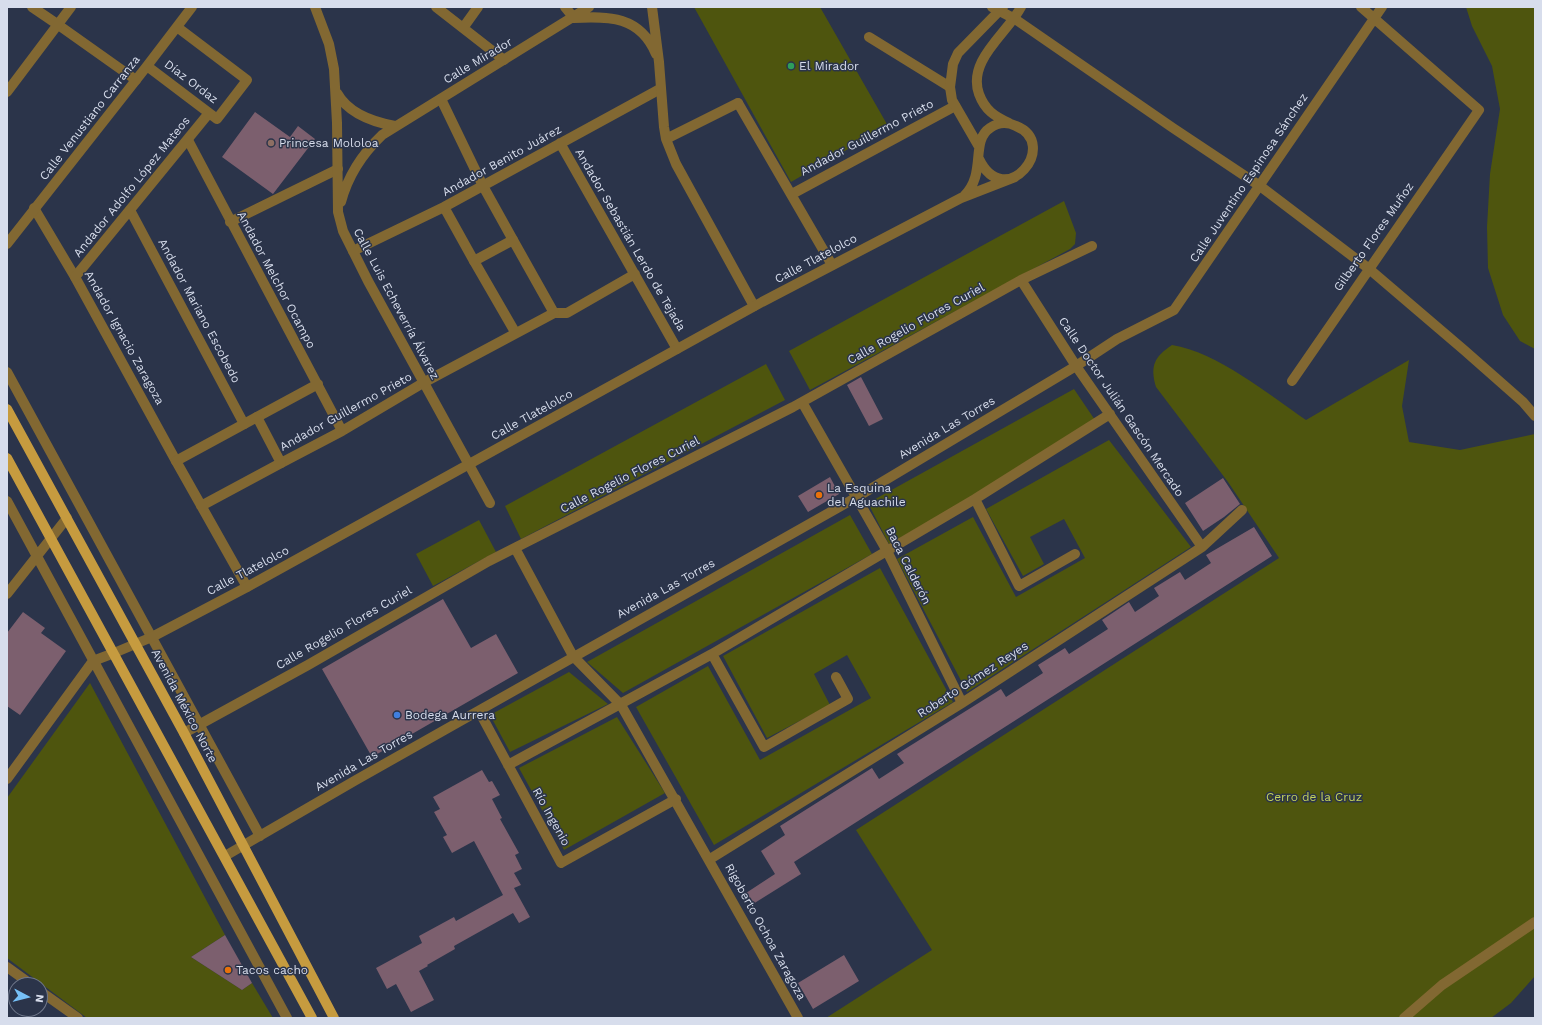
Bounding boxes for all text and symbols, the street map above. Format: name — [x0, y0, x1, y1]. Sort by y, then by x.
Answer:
street label: Calle Mirador — [441, 35, 515, 87]
street label: Calle Venustiano Carranza — [37, 53, 143, 183]
street label: Díaz Ordaz — [161, 57, 221, 107]
place label: El Mirador — [799, 59, 859, 73]
marker: El Mirador — [786, 61, 796, 71]
street label: Calle Juventino Espinosa Sánchez — [1187, 91, 1311, 265]
street label: Andador Guillermo Prieto — [798, 97, 936, 179]
street label: Andador Adolfo López Mateos — [71, 114, 193, 260]
street label: Andador Benito Juárez — [440, 122, 564, 200]
place label: Princesa Mololoa — [279, 136, 379, 150]
marker: Princesa Mololoa — [266, 138, 276, 148]
street label: Andador Sebastián Lerdo de Tejada — [572, 146, 688, 334]
street label: Gilberto Flores Muñoz — [1331, 180, 1417, 294]
street label: Andador Melchor Ocampo — [234, 209, 318, 351]
street label: Calle Luis Echeverría Álvarez — [350, 226, 442, 382]
street label: Calle Tlatelolco — [772, 231, 860, 287]
street label: Andador Mariano Escobedo — [155, 237, 243, 385]
street label: Andador Ignacio Zaragoza — [81, 268, 167, 408]
street label: Calle Rogelio Flores Curiel — [845, 280, 987, 368]
street label: Calle Doctor Julián Gascón Mercado — [1055, 314, 1187, 500]
street label: Andador Guillermo Prieto — [277, 370, 415, 454]
street label: Calle Tlatelolco — [489, 387, 575, 443]
street label: Avenida Las Torres — [896, 393, 998, 463]
street label: Calle Rogelio Flores Curiel — [558, 434, 702, 516]
place label: La Esquina del Aguachile — [827, 481, 906, 509]
marker: La Esquina del Aguachile — [814, 490, 824, 500]
street label: Baca Calderón — [882, 525, 934, 607]
street label: Calle Tlatelolco — [204, 543, 292, 599]
street label: Avenida Las Torres — [614, 556, 718, 622]
street label: Calle Rogelio Flores Curiel — [274, 583, 414, 673]
street label: Roberto Gómez Reyes — [915, 639, 1031, 721]
street label: Avenida México Norte — [148, 647, 220, 765]
place label: Bodega Aurrera — [405, 708, 495, 722]
marker: Bodega Aurrera — [392, 710, 402, 720]
street label: Avenida Las Torres — [313, 727, 415, 795]
street label: Río Ingenio — [529, 785, 573, 849]
park label: Cerro de la Cruz — [1266, 790, 1362, 804]
street label: Rigoberto Ochoa Zaragoza — [721, 861, 809, 1003]
place label: Tacos cacho — [236, 963, 308, 977]
marker: Tacos cacho — [223, 965, 233, 975]
north arrow — [8, 977, 48, 1017]
text: N — [32, 994, 46, 1003]

